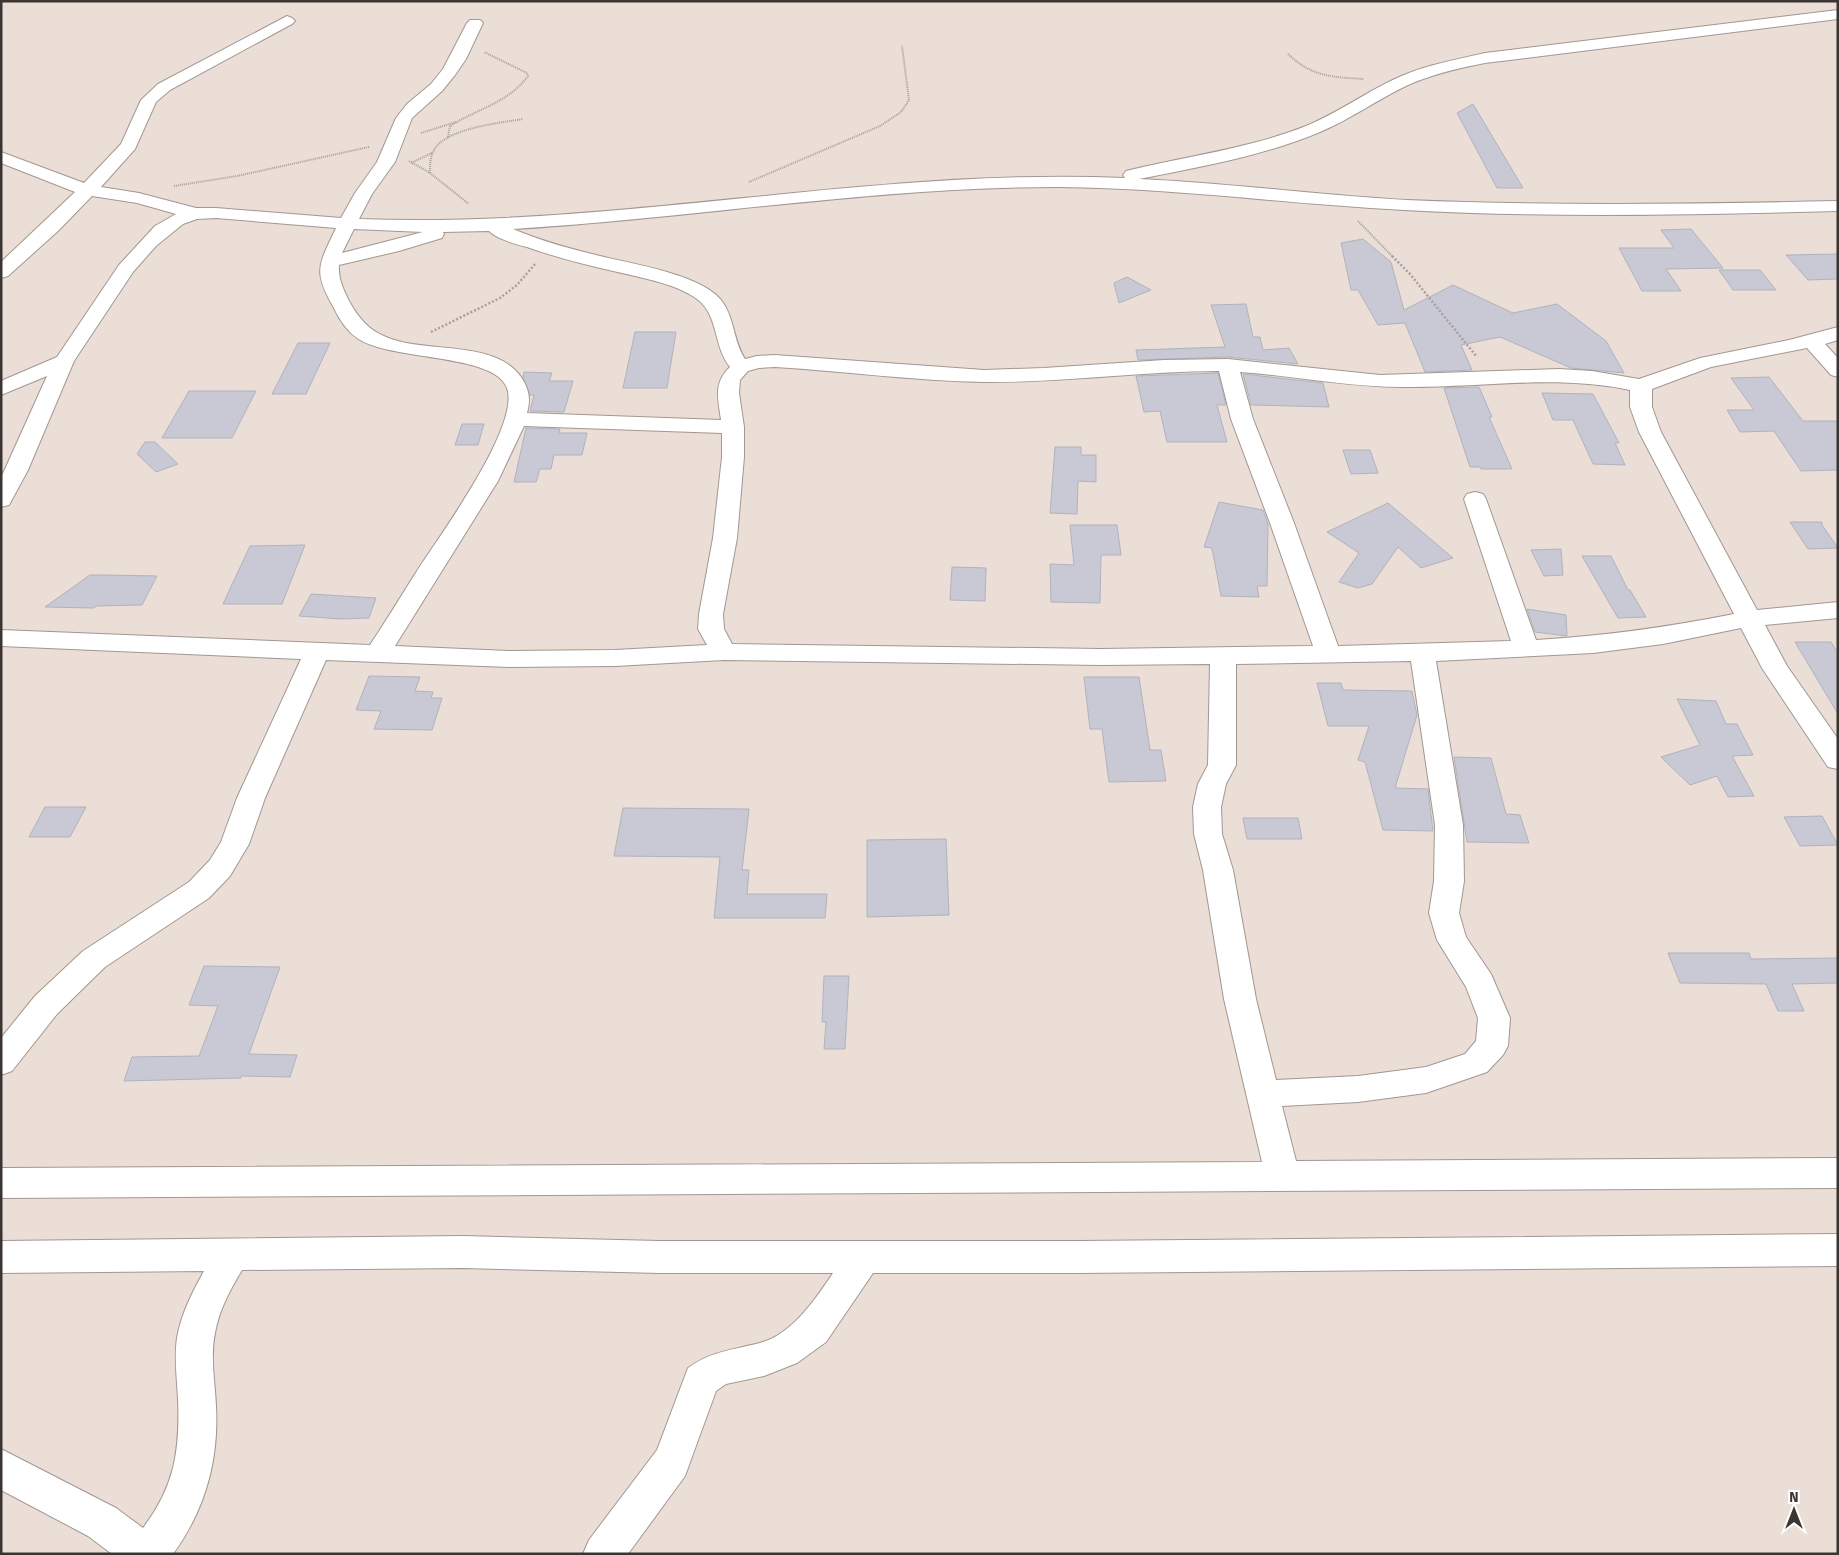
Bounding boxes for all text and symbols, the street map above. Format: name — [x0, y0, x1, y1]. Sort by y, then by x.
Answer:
north arrow — [1769, 1485, 1819, 1535]
text: N — [1789, 1489, 1799, 1506]

